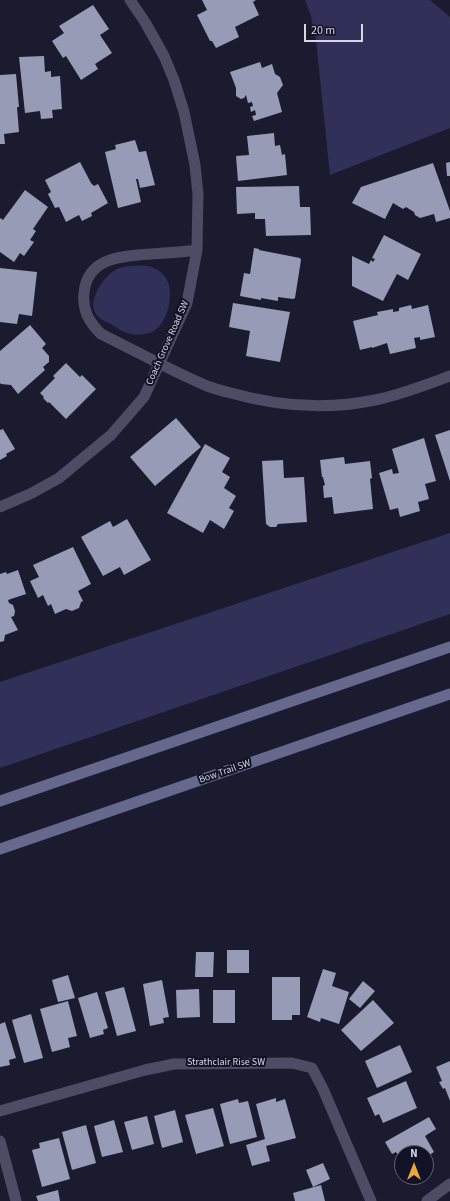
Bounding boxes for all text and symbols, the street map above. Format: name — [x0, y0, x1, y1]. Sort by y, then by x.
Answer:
scale bar — [306, 16, 365, 42]
text: 20 m — [311, 22, 335, 39]
street label: Coach Grove Road SW — [144, 299, 192, 387]
street label: Bow Trail SW — [198, 758, 252, 786]
street label: Strathclair Rise SW — [187, 1057, 265, 1069]
north arrow — [394, 1145, 434, 1185]
text: N — [410, 1146, 418, 1161]

